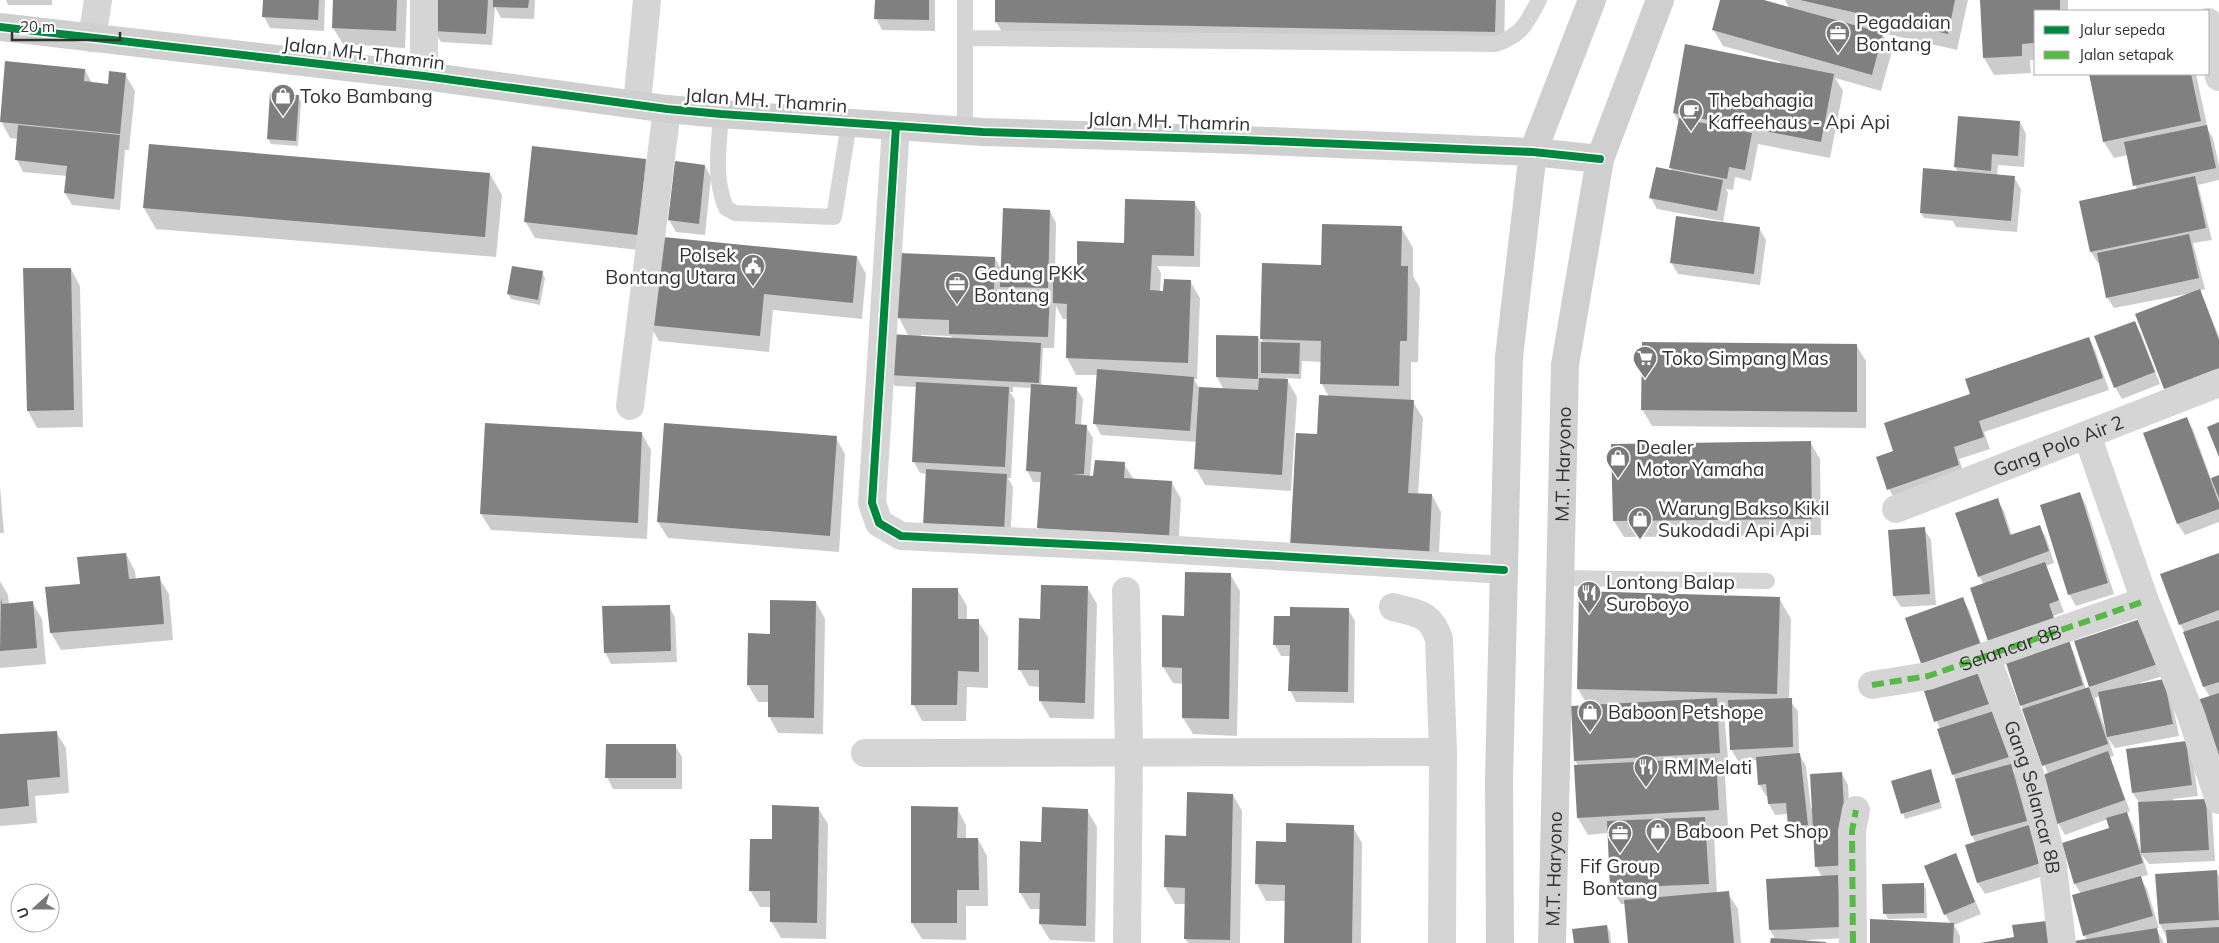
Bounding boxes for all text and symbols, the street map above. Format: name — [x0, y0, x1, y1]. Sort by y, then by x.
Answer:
scale bar — [12, 10, 120, 42]
place label: Pegadaian Bontang — [1856, 10, 1951, 56]
legend — [2034, 10, 2209, 75]
text: 20 m — [20, 17, 55, 36]
office icon: Pegadaian Bontang — [1825, 20, 1851, 54]
text: Jalur sepeda — [2079, 20, 2165, 39]
street label: Jalan MH. Thamrin — [282, 31, 446, 75]
text: Jalan setapak — [2079, 45, 2174, 64]
street label: Jalan MH. Thamrin — [684, 82, 848, 118]
shop icon: Toko Bambang — [270, 83, 296, 117]
place label: Toko Bambang — [300, 84, 433, 108]
place label: Thebahagia Kaffeehaus - Api Api — [1708, 88, 1890, 134]
cafe icon: Thebahagia Kaffeehaus - Api Api — [1678, 98, 1704, 132]
street label: Jalan MH. Thamrin — [1087, 106, 1251, 136]
place label: Polsek Bontang Utara — [605, 243, 736, 289]
public building icon: Polsek Bontang Utara — [740, 253, 766, 287]
place label: Gedung PKK Bontang — [974, 261, 1086, 307]
office icon: Gedung PKK Bontang — [944, 271, 970, 305]
supermarket icon: Toko Simpang Mas — [1632, 345, 1658, 379]
place label: Toko Simpang Mas — [1662, 346, 1829, 370]
street label: M.T. Haryono — [1549, 406, 1576, 522]
street label: Gang Polo Air 2 — [1990, 410, 2127, 482]
place label: Dealer Motor Yamaha — [1636, 435, 1764, 481]
shop icon: Dealer Motor Yamaha — [1605, 445, 1631, 479]
place label: Warung Bakso Kikil Sukodadi Api Api — [1658, 496, 1829, 542]
shop icon: Warung Bakso Kikil Sukodadi Api Api — [1627, 506, 1653, 540]
place label: Lontong Balap Suroboyo — [1606, 570, 1735, 616]
restaurant icon: Lontong Balap Suroboyo — [1576, 580, 1602, 614]
street label: Selancar 8B — [1956, 619, 2065, 676]
shop icon: Baboon Petshope — [1577, 699, 1603, 733]
place label: Baboon Petshope — [1608, 700, 1764, 724]
street label: Gang Selancar 8B — [1999, 717, 2066, 875]
restaurant icon: RM Melati — [1633, 754, 1659, 788]
place label: RM Melati — [1664, 755, 1752, 779]
street label: M.T. Haryono — [1540, 811, 1567, 927]
shop icon: Baboon Pet Shop — [1645, 818, 1671, 852]
place label: Baboon Pet Shop — [1676, 819, 1829, 843]
office icon: Fif Group Bontang — [1607, 820, 1633, 854]
place label: Fif Group Bontang — [1580, 854, 1660, 900]
north arrow — [10, 883, 60, 933]
text: U — [13, 905, 33, 921]

